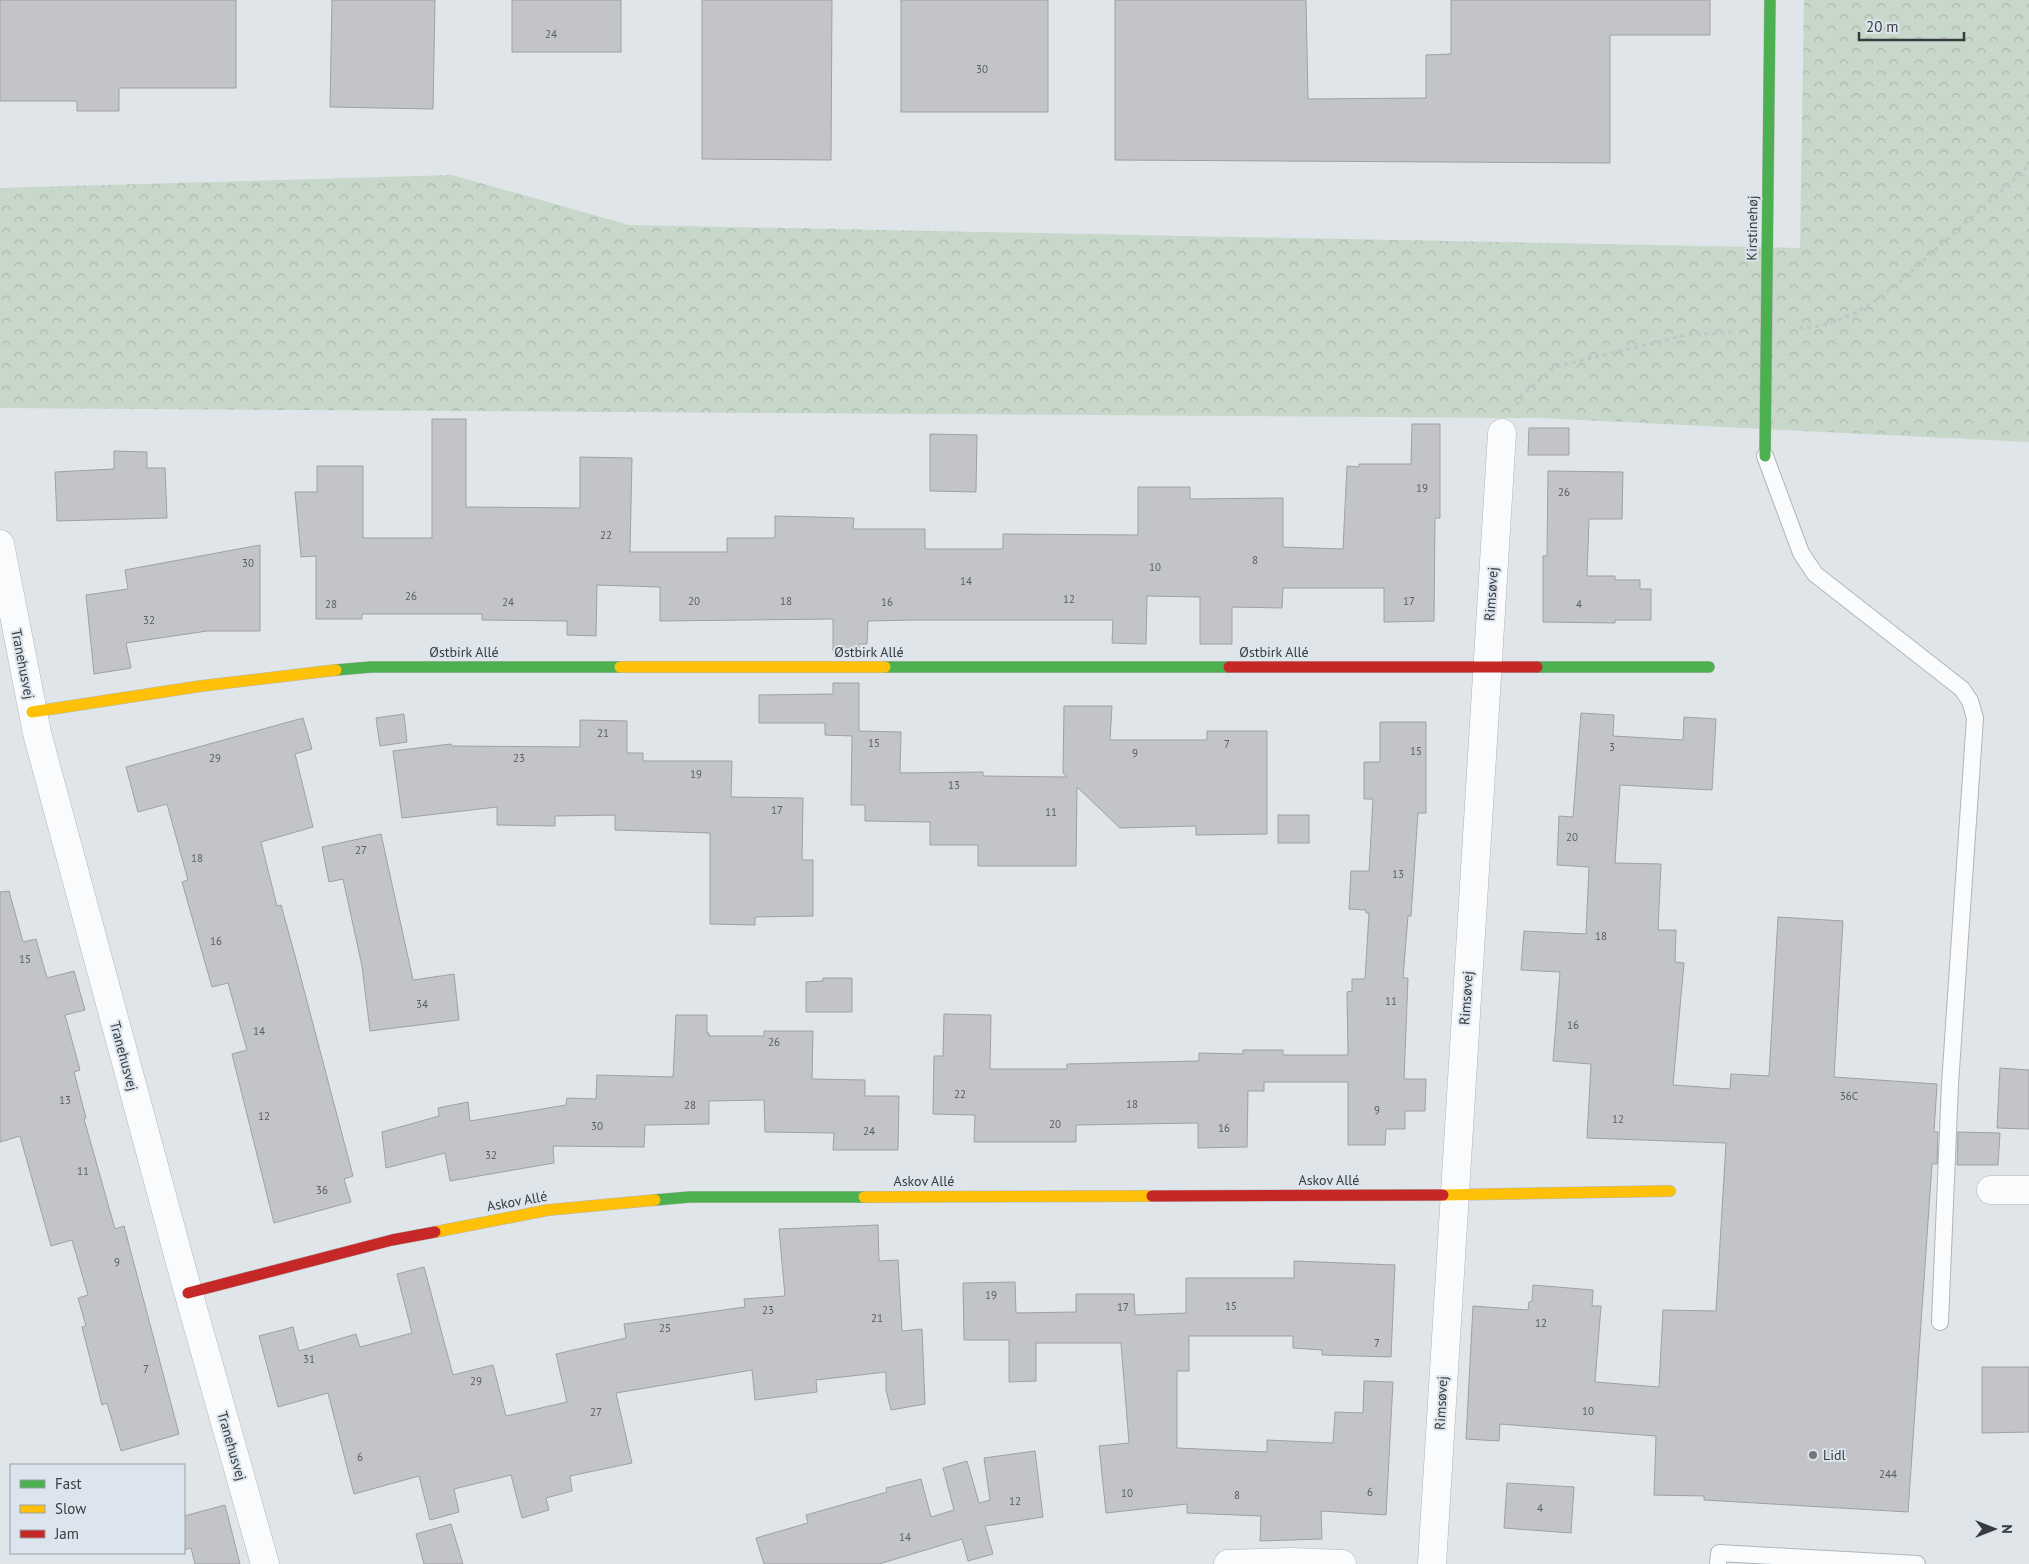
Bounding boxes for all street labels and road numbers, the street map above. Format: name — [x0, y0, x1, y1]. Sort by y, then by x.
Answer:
street label: Kirstinehøj — [1742, 195, 1762, 261]
street label: Rimsøvej — [1480, 566, 1502, 622]
street label: Tranehusvej — [7, 627, 39, 701]
street label: Østbirk Allé — [429, 643, 499, 661]
street label: Østbirk Allé — [834, 643, 904, 661]
street label: Østbirk Allé — [1239, 643, 1309, 661]
street label: Rimsøvej — [1455, 970, 1477, 1026]
street label: Tranehusvej — [106, 1019, 142, 1093]
street label: Askov Allé — [1299, 1171, 1359, 1189]
street label: Askov Allé — [894, 1172, 954, 1190]
street label: Askov Allé — [485, 1187, 549, 1215]
street label: Rimsøvej — [1431, 1376, 1451, 1430]
street label: Tranehusvej — [214, 1409, 250, 1483]

